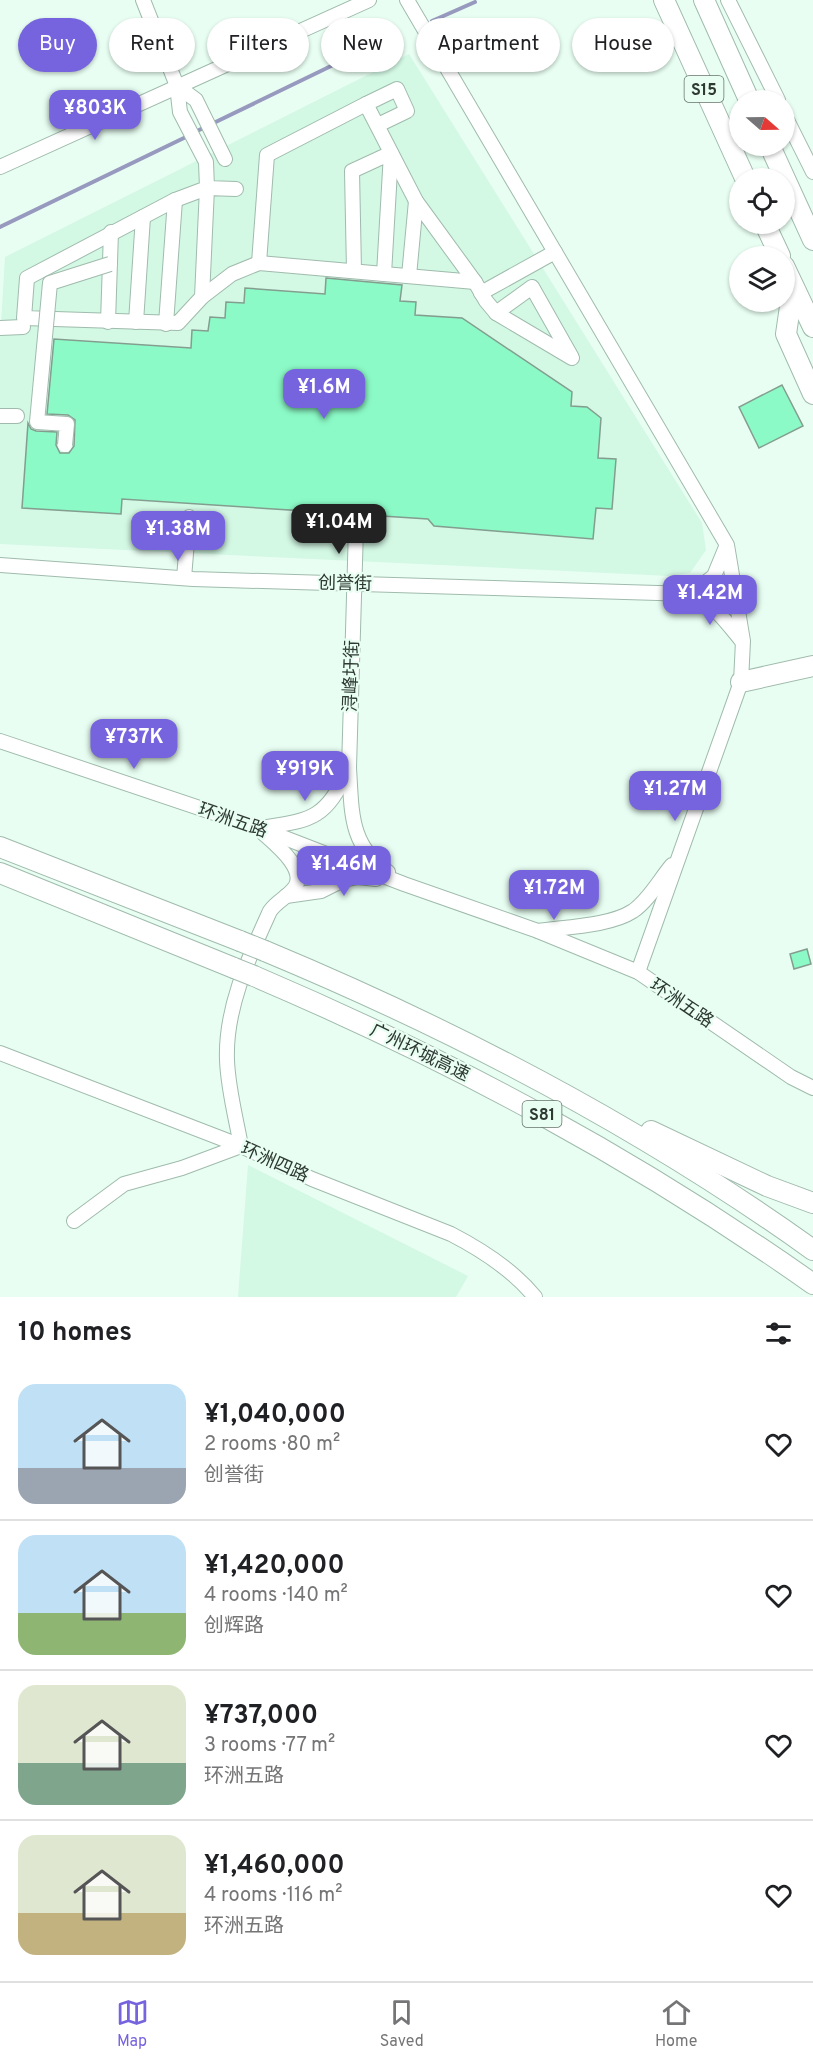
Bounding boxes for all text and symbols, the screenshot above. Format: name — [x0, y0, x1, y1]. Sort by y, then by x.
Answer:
chip: Buy — [18, 18, 97, 72]
chip: Rent — [109, 18, 195, 72]
chip: Filters — [207, 18, 309, 72]
chip: New — [321, 18, 404, 72]
chip: Apartment — [416, 18, 560, 72]
chip: House — [572, 18, 674, 72]
road number: S15 — [684, 76, 724, 102]
pin: ¥803K — [53, 90, 137, 141]
north arrow — [729, 90, 795, 156]
map controls — [729, 90, 795, 312]
text: ¥803K — [63, 96, 127, 122]
button: locate — [729, 168, 795, 234]
button: layers — [729, 246, 795, 312]
pin: ¥1.6M — [282, 369, 366, 420]
text: ¥1.6M — [297, 375, 351, 401]
pin: ¥1.04M — [290, 504, 388, 555]
text: ¥1.04M — [305, 510, 373, 536]
pin: ¥1.38M — [129, 511, 227, 562]
text: ¥1.38M — [145, 517, 211, 543]
street label: 创誉街 — [318, 573, 372, 596]
pin: ¥1.42M — [661, 575, 759, 626]
text: ¥1.42M — [677, 581, 743, 607]
street label: 浔峰圩街 — [340, 640, 365, 712]
pin: ¥737K — [92, 719, 176, 770]
text: ¥737K — [104, 725, 164, 751]
pin: ¥919K — [263, 751, 347, 802]
text: ¥919K — [276, 757, 334, 783]
pin: ¥1.27M — [626, 771, 724, 822]
text: ¥1.27M — [643, 777, 707, 803]
street label: 环洲五路 — [195, 799, 270, 844]
pin: ¥1.46M — [295, 846, 393, 897]
text: ¥1.46M — [311, 852, 377, 878]
pin: ¥1.72M — [505, 870, 603, 921]
text: ¥1.72M — [523, 876, 585, 902]
street label: 环洲五路 — [645, 975, 717, 1034]
street label: 广州环城高速 — [366, 1019, 473, 1087]
road number: S81 — [522, 1101, 562, 1127]
street label: 环洲四路 — [237, 1138, 312, 1189]
text: 10 homes — [18, 1317, 132, 1350]
icon: filters — [762, 1317, 795, 1350]
text: ¥1,040,000 — [204, 1399, 346, 1432]
icon: home — [66, 1408, 138, 1480]
icon: heart — [762, 1428, 795, 1461]
text: 2 rooms · 80 m² — [204, 1432, 340, 1458]
text: 创誉街 — [204, 1463, 264, 1489]
text: ¥1,420,000 — [204, 1550, 345, 1583]
icon: home — [66, 1559, 138, 1631]
icon: heart — [762, 1579, 795, 1612]
text: 4 rooms · 140 m² — [204, 1583, 348, 1609]
text: 创辉路 — [204, 1614, 264, 1640]
text: ¥737,000 — [204, 1700, 318, 1733]
icon: home — [66, 1709, 138, 1781]
icon: heart — [762, 1729, 795, 1762]
text: 3 rooms · 77 m² — [204, 1733, 335, 1759]
text: 环洲五路 — [204, 1764, 284, 1790]
text: ¥1,460,000 — [204, 1850, 345, 1883]
icon: home — [66, 1859, 138, 1931]
icon: heart — [762, 1879, 795, 1912]
text: 4 rooms · 116 m² — [204, 1883, 342, 1909]
text: 环洲五路 — [204, 1914, 284, 1940]
tab: Map — [116, 1996, 149, 2052]
tab: Saved — [380, 1996, 424, 2052]
tab: Home — [655, 1996, 697, 2052]

